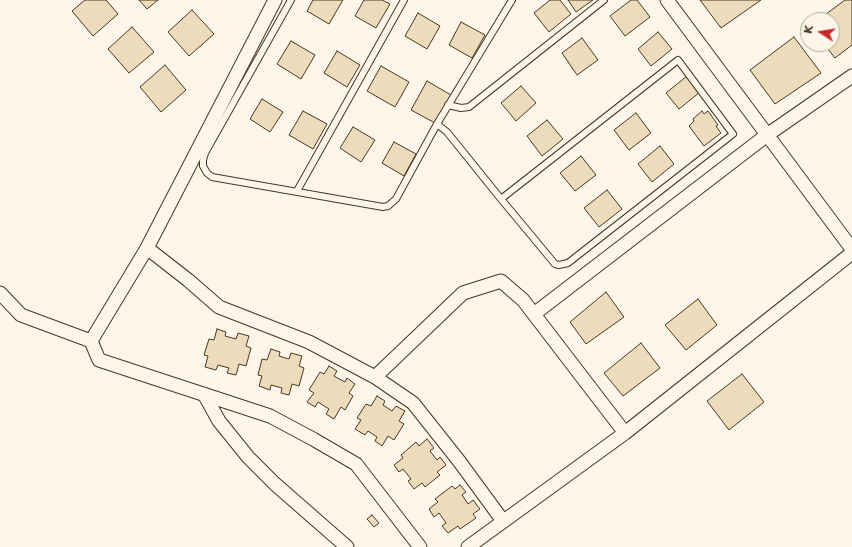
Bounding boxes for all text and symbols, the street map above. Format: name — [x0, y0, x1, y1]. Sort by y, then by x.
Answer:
north arrow — [800, 12, 840, 52]
text: K — [802, 24, 816, 35]

